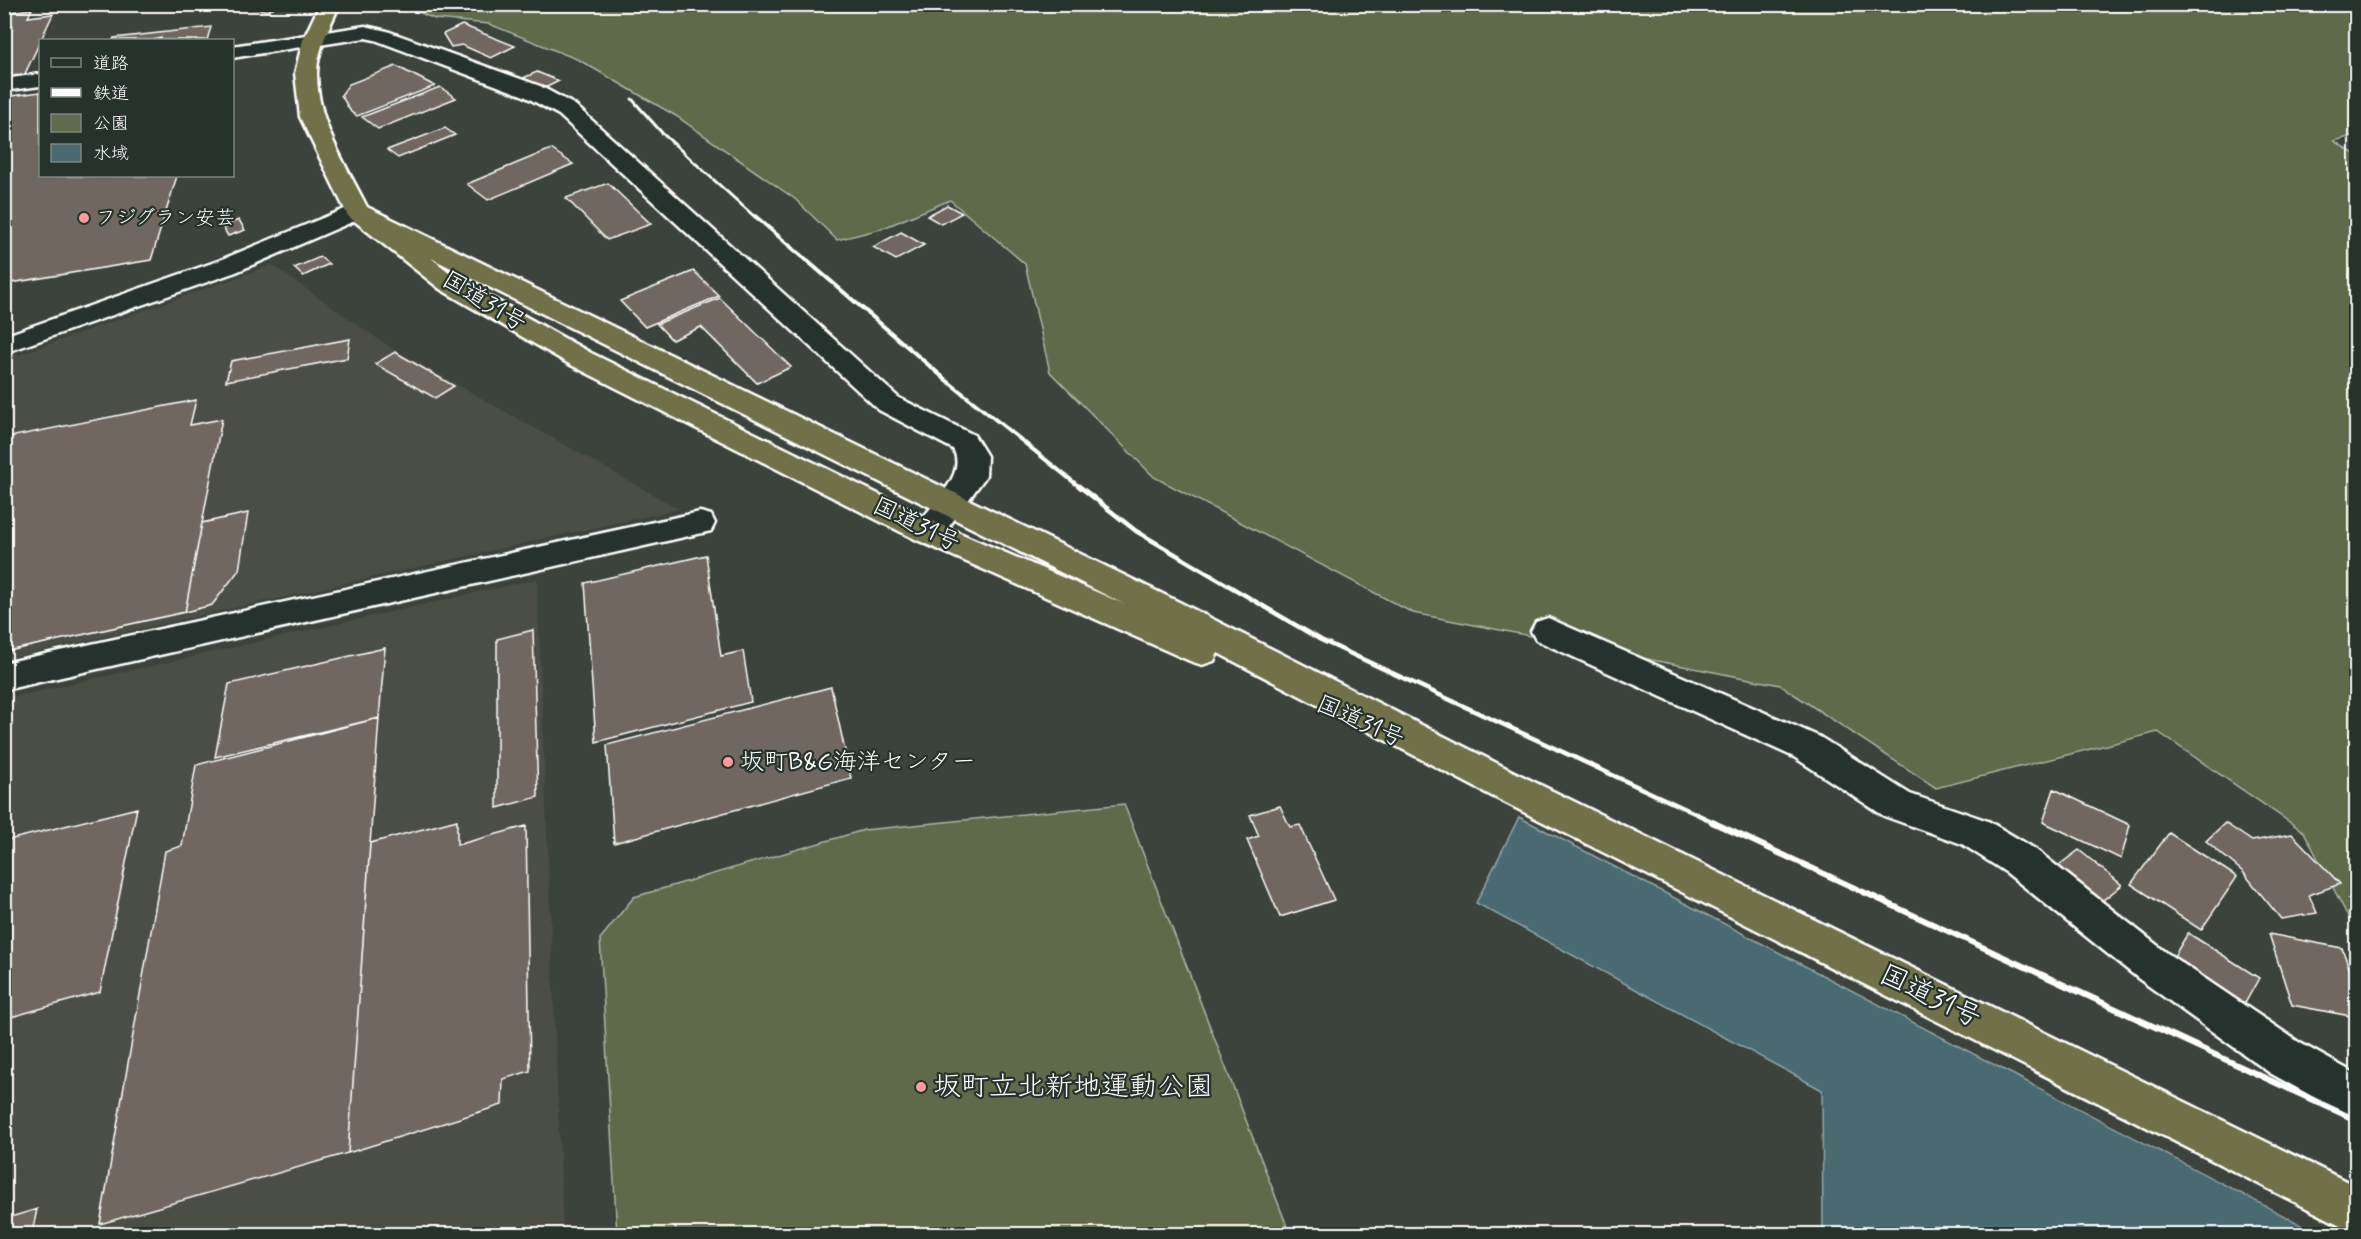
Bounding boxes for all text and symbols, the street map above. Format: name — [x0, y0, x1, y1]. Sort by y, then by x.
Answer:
legend — [39, 39, 234, 177]
text: 道路 — [93, 52, 129, 76]
text: 鉄道 — [93, 82, 129, 106]
text: 公園 — [93, 112, 129, 136]
text: 水域 — [93, 142, 129, 166]
place label: フジグラン安芸 — [96, 205, 235, 232]
marker: フジグラン安芸 — [77, 211, 91, 225]
street label: 国道31号 — [436, 265, 532, 339]
street label: 国道31号 — [867, 491, 965, 559]
street label: 国道31号 — [1311, 689, 1409, 755]
place label: 坂町B&G海洋センター — [740, 747, 976, 778]
marker: 坂町B&G海洋センター — [721, 755, 735, 769]
street label: 国道31号 — [1873, 957, 1987, 1037]
place label: 坂町立北新地運動公園 — [933, 1069, 1213, 1106]
marker: 坂町立北新地運動公園 — [914, 1080, 928, 1094]

